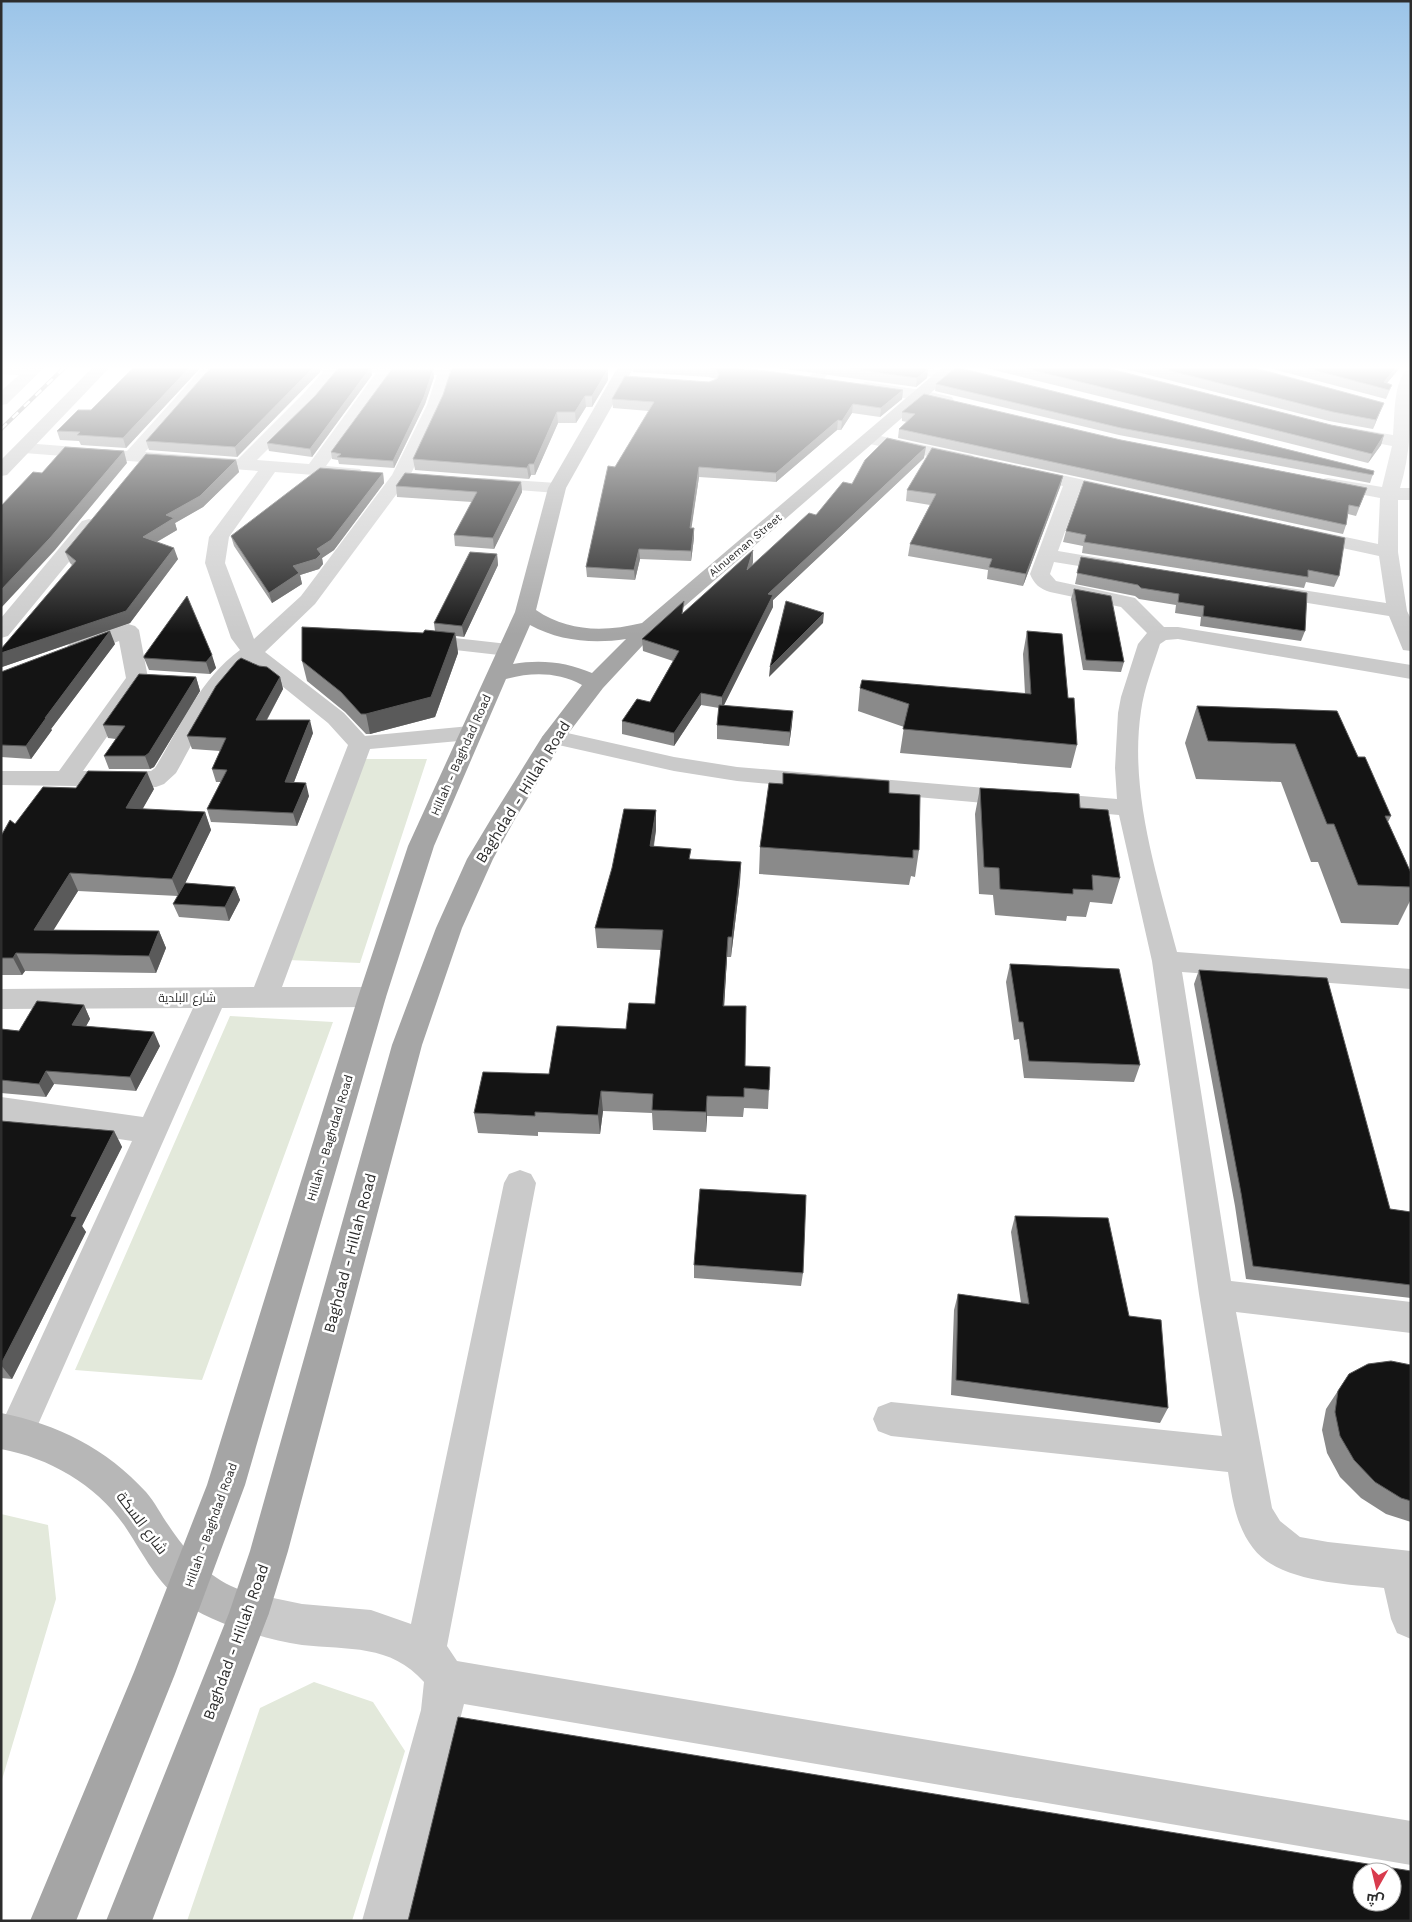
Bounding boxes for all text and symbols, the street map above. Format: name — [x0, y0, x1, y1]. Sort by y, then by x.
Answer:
street label: Alnueman Street — [706, 511, 785, 580]
street label: Hillah - Baghdad Road — [428, 692, 494, 818]
street label: Baghdad - Hillah Road — [472, 718, 574, 866]
street label: شارع البلدية — [158, 991, 216, 1006]
street label: Hillah - Baghdad Road — [304, 1073, 356, 1203]
street label: Baghdad - Hillah Road — [320, 1171, 380, 1335]
street label: Hillah - Baghdad Road — [182, 1461, 240, 1589]
street label: شارع السكة — [111, 1488, 171, 1559]
street label: Baghdad - Hillah Road — [199, 1562, 273, 1722]
north arrow — [1352, 1862, 1402, 1912]
text: ش — [1365, 1890, 1385, 1909]

